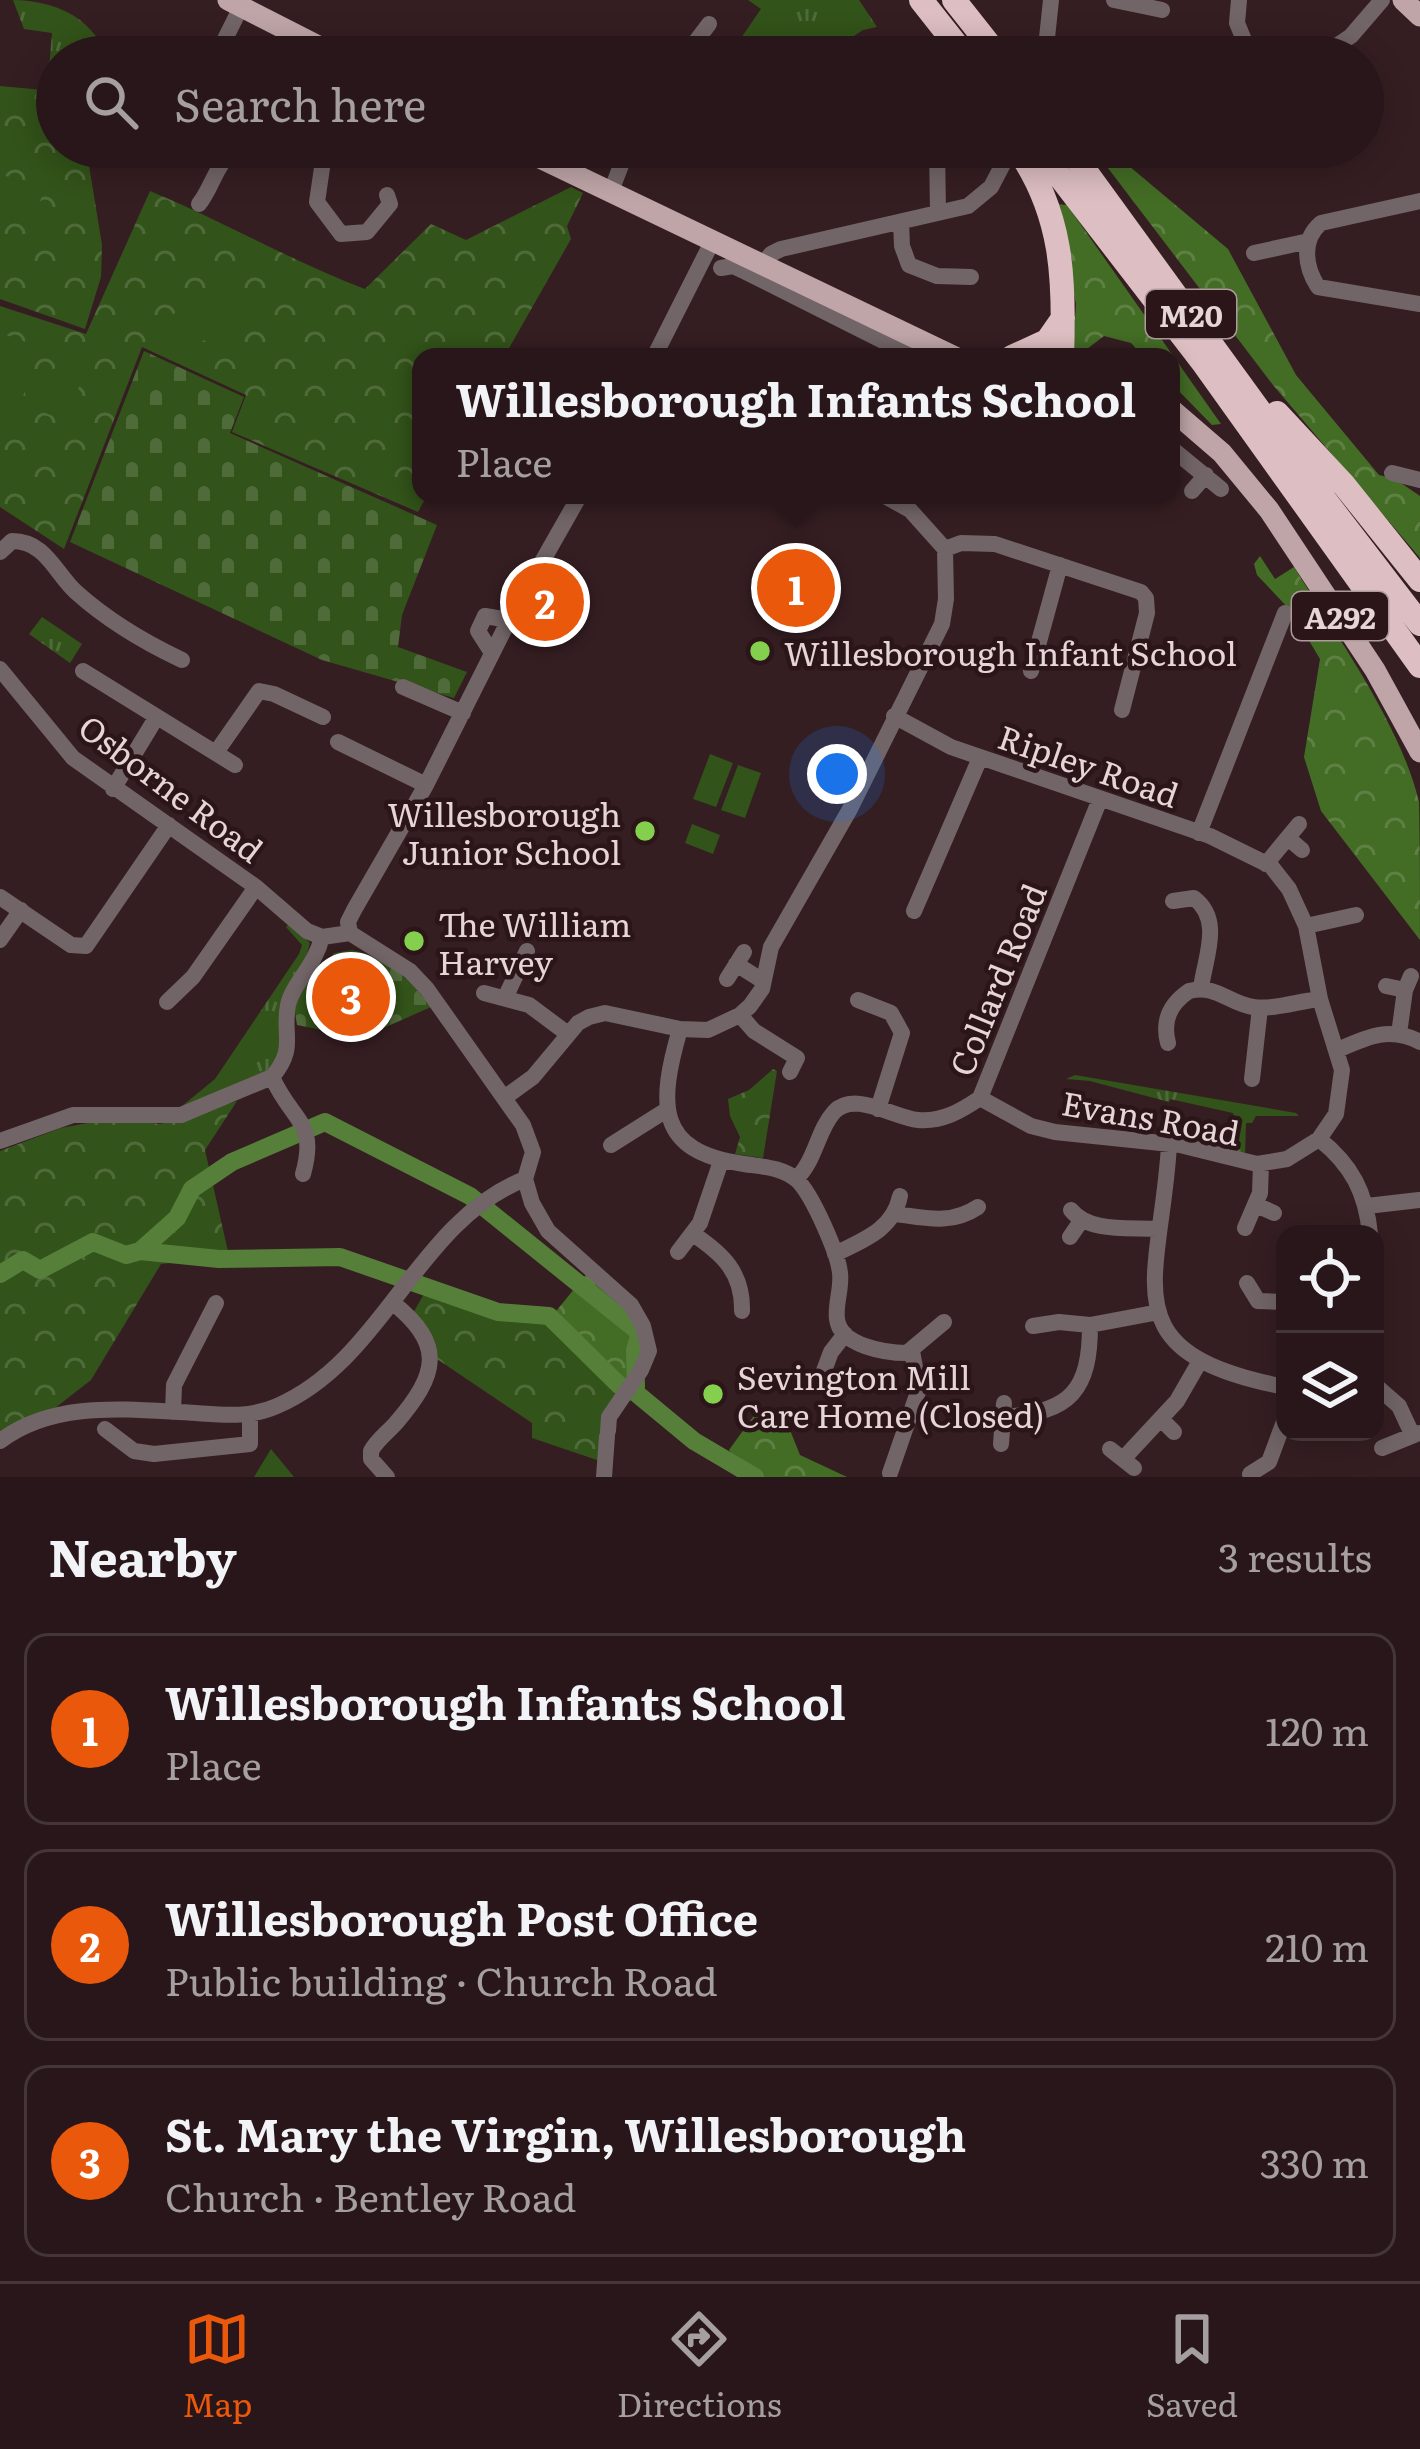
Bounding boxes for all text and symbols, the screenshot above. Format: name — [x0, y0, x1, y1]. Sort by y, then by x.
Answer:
search box — [36, 36, 1384, 168]
icon: search — [78, 69, 144, 135]
text: Search here — [174, 69, 426, 136]
road number: M20 — [1146, 290, 1236, 338]
popup — [412, 348, 1180, 504]
text: Willesborough Infants School — [456, 364, 1136, 431]
text: Place — [456, 431, 552, 489]
pin: 1 — [757, 543, 835, 633]
pin: 2 — [506, 557, 584, 647]
road number: A292 — [1292, 592, 1388, 640]
place label: Willesborough Infant School — [784, 627, 1237, 676]
marker: Willesborough Infant School — [747, 638, 773, 664]
street label: Osborne Road — [70, 701, 274, 873]
street label: Ripley Road — [992, 710, 1186, 818]
your location — [807, 744, 867, 804]
place label: Willesborough Junior School — [388, 788, 621, 875]
marker: Willesborough Junior School — [632, 818, 658, 844]
street label: Collard Road — [935, 875, 1057, 1083]
place label: The William Harvey — [438, 898, 631, 985]
marker: The William Harvey — [401, 928, 427, 954]
pin: 3 — [312, 952, 390, 1042]
street label: Evans Road — [1058, 1076, 1244, 1156]
map controls — [1276, 1225, 1384, 1441]
button: locate — [1276, 1225, 1384, 1333]
button: layers — [1276, 1333, 1384, 1441]
place label: Sevington Mill Care Home (Closed) — [737, 1351, 1045, 1438]
marker: Sevington Mill Care Home (Closed) — [700, 1381, 726, 1407]
text: Nearby — [48, 1517, 237, 1593]
text: 3 results — [1218, 1526, 1372, 1584]
text: Willesborough Infants School — [165, 1667, 846, 1734]
text: 1 — [82, 1700, 98, 1758]
text: 120 m — [1265, 1700, 1369, 1758]
text: Place — [165, 1734, 262, 1792]
text: Willesborough Post Office — [165, 1883, 758, 1950]
text: 2 — [80, 1916, 100, 1974]
text: 210 m — [1265, 1916, 1369, 1974]
text: Public building · Church Road — [165, 1950, 718, 2008]
text: St. Mary the Virgin, Willesborough — [165, 2099, 966, 2166]
text: 3 — [79, 2132, 101, 2190]
text: 330 m — [1260, 2132, 1369, 2190]
text: Church · Bentley Road — [165, 2166, 576, 2224]
tab: Map — [182, 2306, 252, 2427]
tab: Directions — [617, 2306, 782, 2427]
tab: Saved — [1146, 2306, 1238, 2427]

